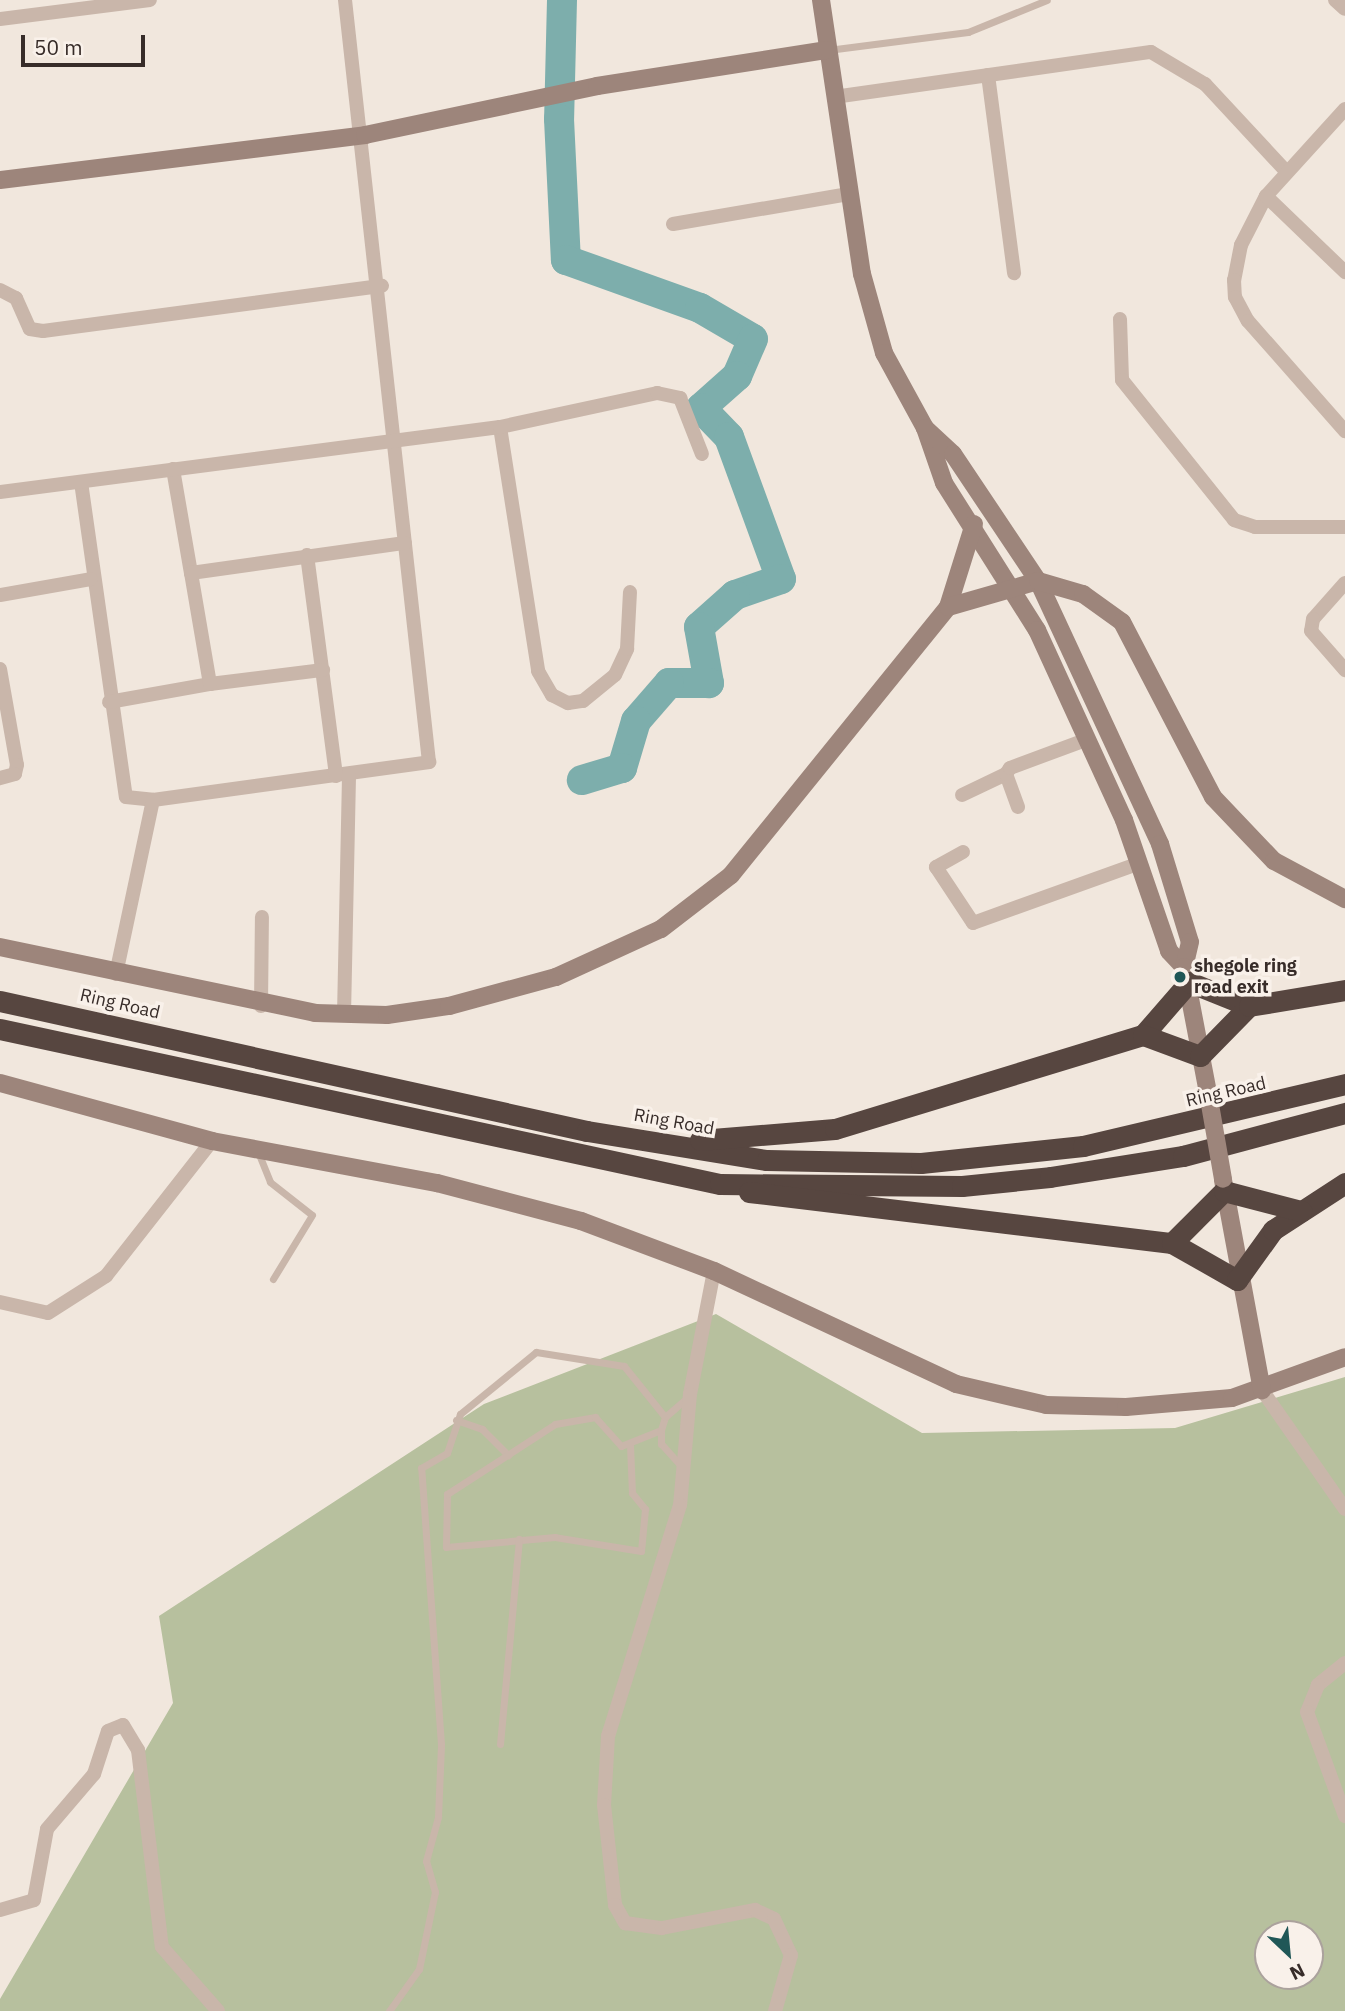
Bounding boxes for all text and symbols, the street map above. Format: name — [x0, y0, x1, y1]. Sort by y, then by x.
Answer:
scale bar — [24, 21, 149, 65]
text: 50 m — [34, 33, 83, 61]
place label: shegole ring road exit — [1194, 956, 1297, 998]
marker: shegole ring road exit — [1172, 969, 1188, 985]
street label: Ring Road — [78, 984, 162, 1024]
street label: Ring Road — [1184, 1072, 1268, 1112]
street label: Ring Road — [632, 1104, 716, 1140]
north arrow — [1254, 1920, 1324, 1990]
text: N — [1286, 1958, 1309, 1986]

